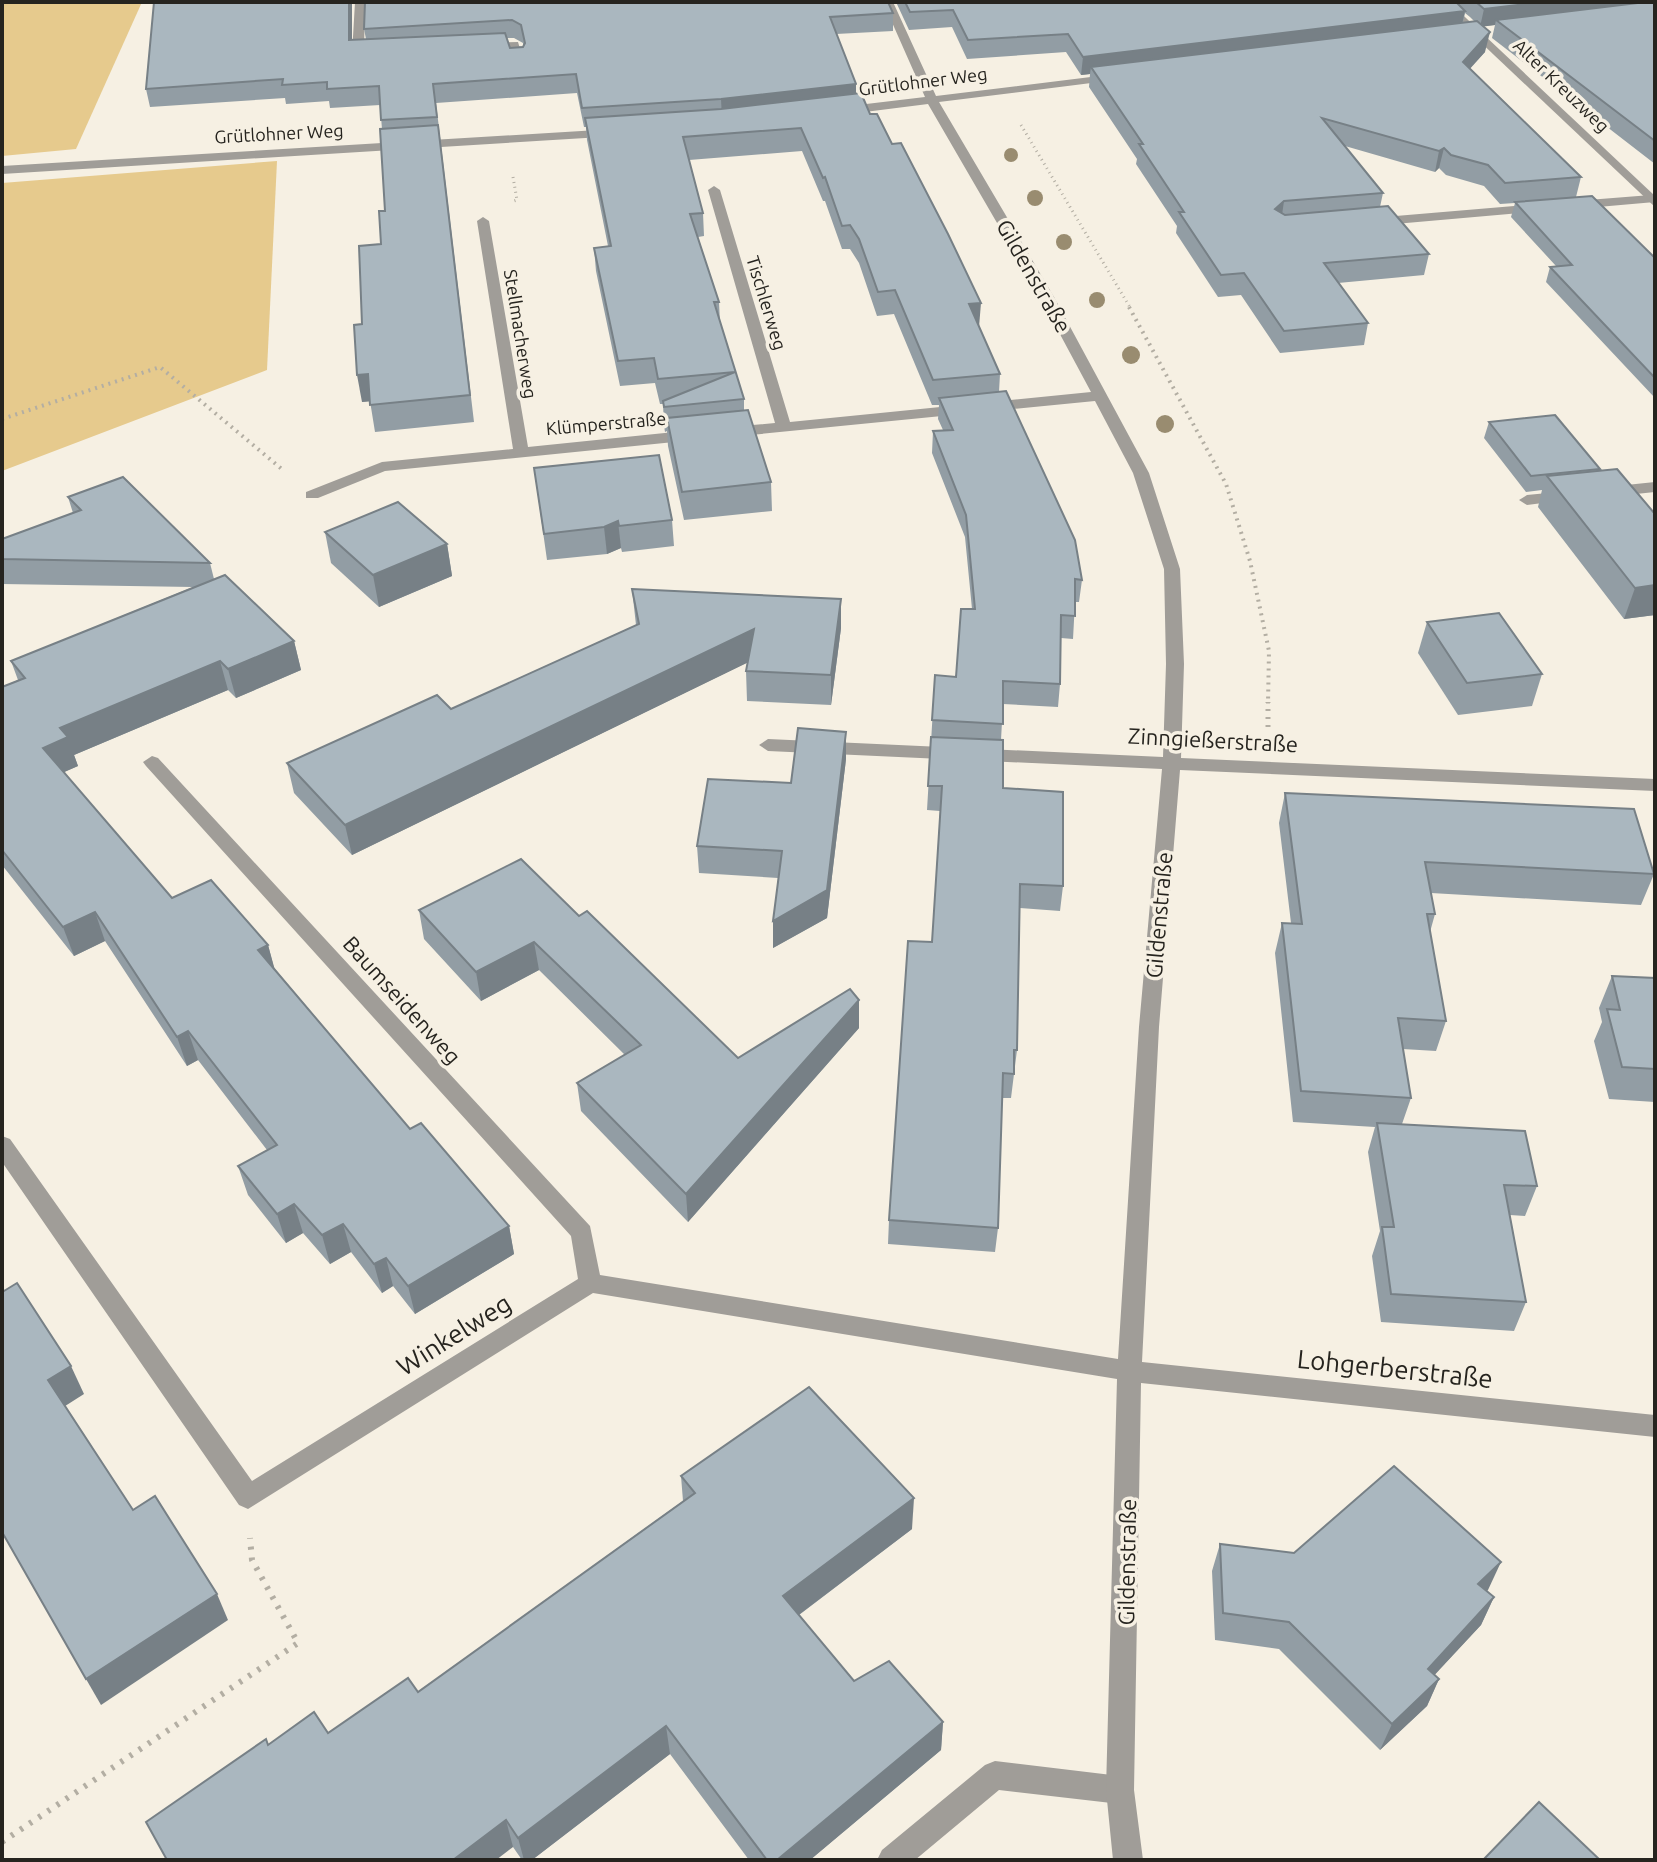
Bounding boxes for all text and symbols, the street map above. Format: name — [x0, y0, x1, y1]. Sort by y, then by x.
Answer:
street label: Alter Kreuzweg — [1510, 35, 1614, 136]
street label: Grütlohner Weg — [857, 63, 988, 99]
street label: Grütlohner Weg — [214, 120, 344, 146]
street label: Gildenstraße — [992, 215, 1077, 337]
street label: Tischlerweg — [743, 253, 791, 352]
street label: Stellmacherweg — [501, 268, 541, 400]
street label: Klümperstraße — [545, 408, 667, 438]
street label: Zinngießerstraße — [1127, 723, 1299, 756]
street label: Gildenstraße — [1141, 851, 1176, 979]
street label: Baumseidenweg — [338, 931, 466, 1069]
street label: Winkelweg — [391, 1288, 516, 1381]
street label: Lohgerberstraße — [1296, 1344, 1494, 1393]
street label: Gildenstraße — [1113, 1499, 1140, 1625]

